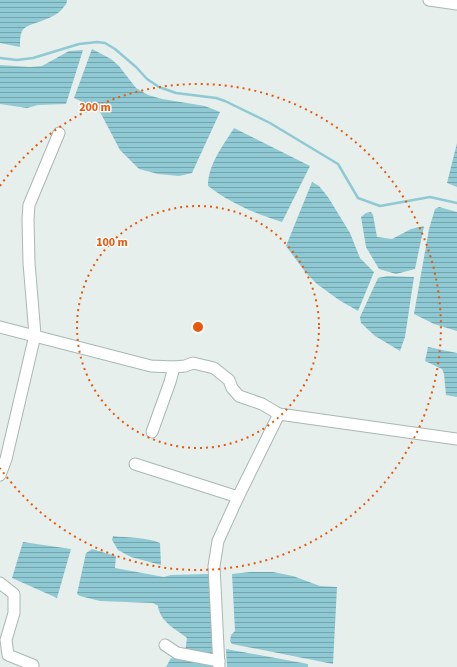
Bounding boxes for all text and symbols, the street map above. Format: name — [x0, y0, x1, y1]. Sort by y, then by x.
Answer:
text: 200 m — [79, 99, 111, 116]
text: 100 m — [96, 234, 128, 251]
centre of rings — [191, 320, 205, 334]

